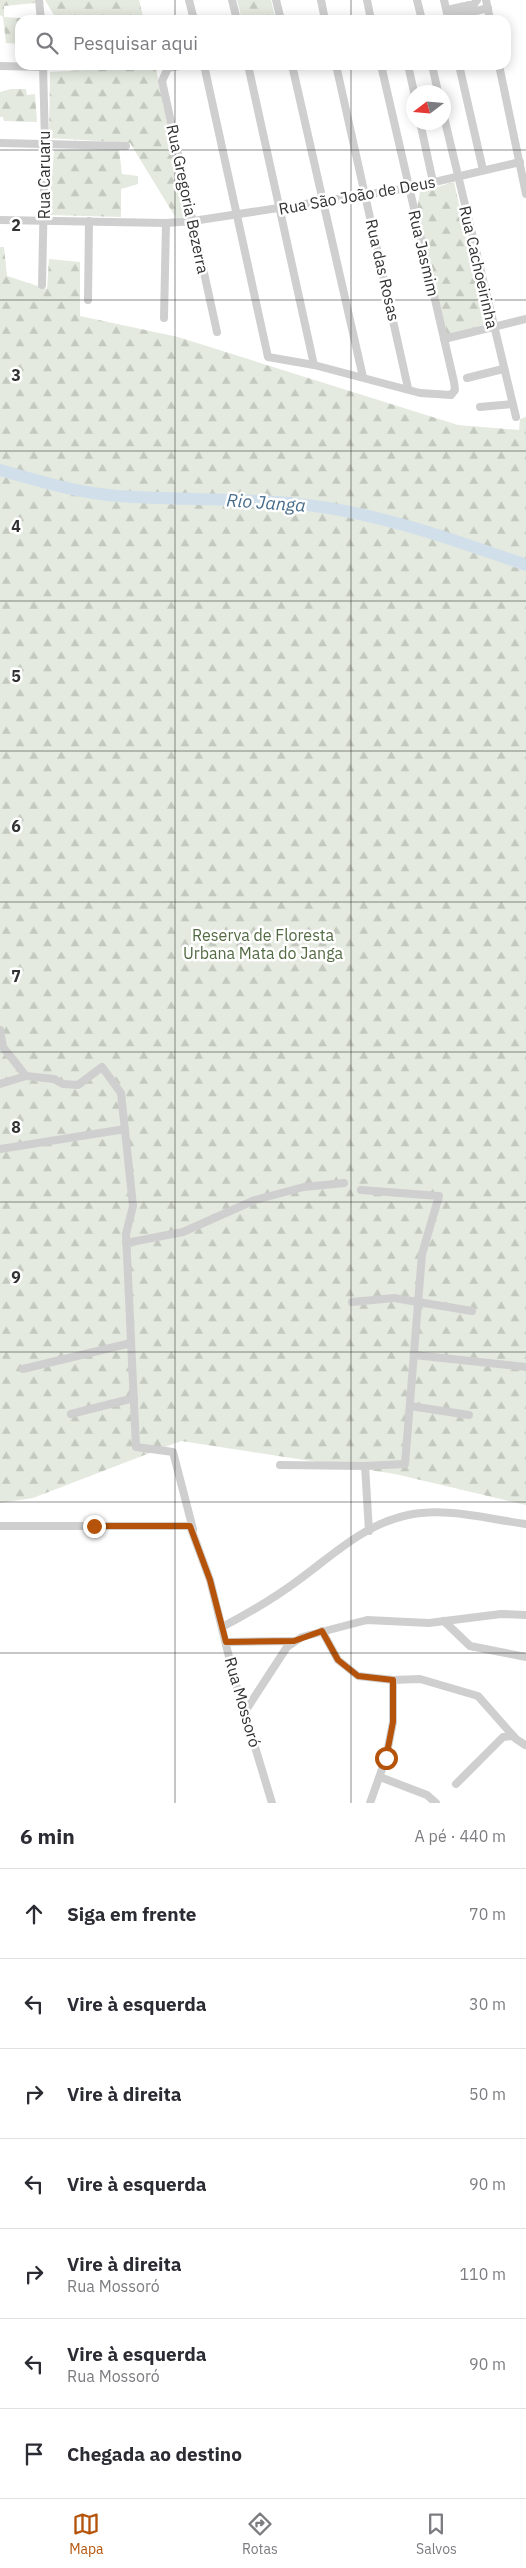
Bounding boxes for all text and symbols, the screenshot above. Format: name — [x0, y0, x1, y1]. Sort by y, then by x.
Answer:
search box — [15, 15, 511, 70]
icon: search — [33, 29, 61, 57]
text: Pesquisar aqui — [73, 31, 198, 55]
north arrow — [406, 85, 451, 130]
street label: Rua Gregoria Bezerra — [162, 122, 214, 276]
street label: Rua Caruaru — [34, 131, 54, 219]
street label: Rua São João de Deus — [277, 171, 437, 219]
street label: Rua Cachoeirinha — [455, 204, 503, 331]
street label: Rua Jasmim — [404, 208, 444, 298]
text: 2 — [11, 215, 21, 235]
street label: Rua das Rosas — [362, 217, 404, 323]
text: 3 — [11, 365, 21, 385]
water label: Rio Janga — [226, 488, 306, 517]
text: 4 — [11, 516, 21, 536]
text: 5 — [11, 666, 21, 686]
text: 6 — [11, 816, 21, 836]
park label: Reserva de Floresta Urbana Mata do Janga — [183, 925, 344, 963]
text: 7 — [11, 966, 21, 986]
text: 8 — [11, 1117, 21, 1137]
text: 9 — [11, 1267, 21, 1287]
route end — [83, 1515, 106, 1538]
street label: Rua Mossoró — [221, 1655, 265, 1749]
route start — [375, 1747, 398, 1770]
text: 6 min — [20, 1822, 75, 1850]
text: A pé · 440 m — [415, 1826, 506, 1846]
icon: ahead — [20, 1900, 48, 1928]
text: Siga em frente — [67, 1902, 197, 1926]
text: 70 m — [469, 1904, 506, 1924]
icon: left — [20, 1990, 48, 2018]
text: Vire à esquerda — [67, 1992, 207, 2016]
text: 30 m — [469, 1994, 506, 2014]
icon: right — [20, 2080, 48, 2108]
text: Vire à direita — [67, 2082, 182, 2106]
text: 50 m — [469, 2084, 506, 2104]
icon: left — [20, 2170, 48, 2198]
text: Vire à esquerda — [67, 2172, 207, 2196]
text: 90 m — [469, 2174, 506, 2194]
text: Vire à direita — [67, 2252, 182, 2276]
icon: right — [20, 2260, 48, 2288]
text: 110 m — [459, 2264, 506, 2284]
text: Rua Mossoró — [67, 2276, 160, 2296]
text: Vire à esquerda — [67, 2342, 207, 2366]
icon: left — [20, 2350, 48, 2378]
text: 90 m — [469, 2354, 506, 2374]
text: Rua Mossoró — [67, 2366, 160, 2386]
icon: arrive — [20, 2440, 48, 2468]
text: Chegada ao destino — [67, 2442, 242, 2466]
tab: Mapa — [69, 2510, 104, 2558]
tab: Rotas — [242, 2510, 278, 2558]
tab: Salvos — [416, 2510, 457, 2558]

